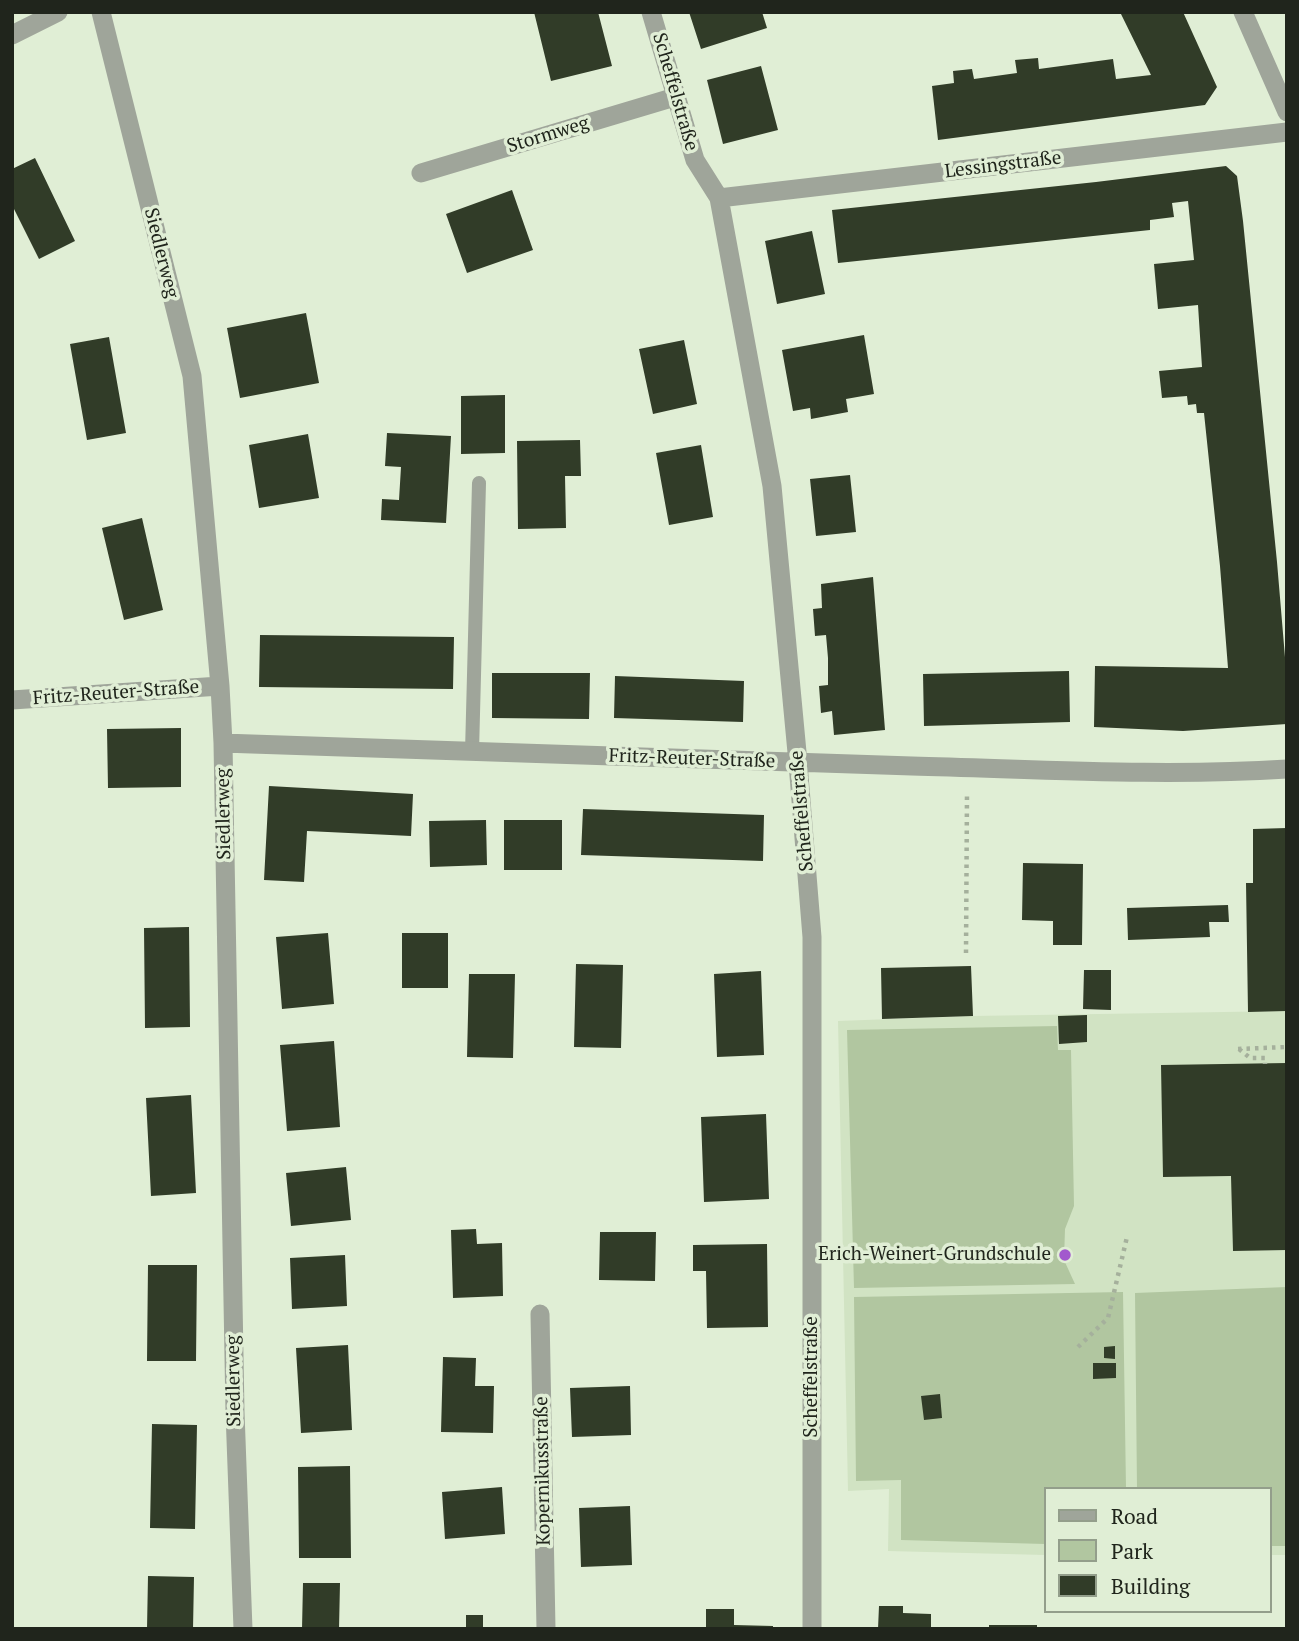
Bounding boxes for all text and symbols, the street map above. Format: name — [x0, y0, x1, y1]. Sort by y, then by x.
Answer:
street label: Scheffelstraße — [647, 30, 703, 154]
street label: Stormweg — [504, 112, 592, 158]
street label: Lessingstraße — [943, 147, 1063, 183]
street label: Siedlerweg — [139, 206, 183, 300]
street label: Fritz-Reuter-Straße — [32, 676, 200, 710]
street label: Fritz-Reuter-Straße — [608, 745, 776, 773]
street label: Scheffelstraße — [785, 749, 819, 873]
street label: Siedlerweg — [212, 768, 236, 860]
place label: Erich-Weinert-Grundschule — [818, 1244, 1051, 1266]
marker: Erich-Weinert-Grundschule — [1057, 1247, 1073, 1263]
street label: Scheffelstraße — [801, 1316, 823, 1438]
street label: Siedlerweg — [222, 1335, 246, 1427]
street label: Kopernikusstraße — [530, 1396, 556, 1546]
legend — [1044, 1487, 1271, 1613]
text: Road — [1111, 1502, 1158, 1530]
text: Park — [1111, 1537, 1153, 1565]
text: Building — [1111, 1572, 1190, 1600]

